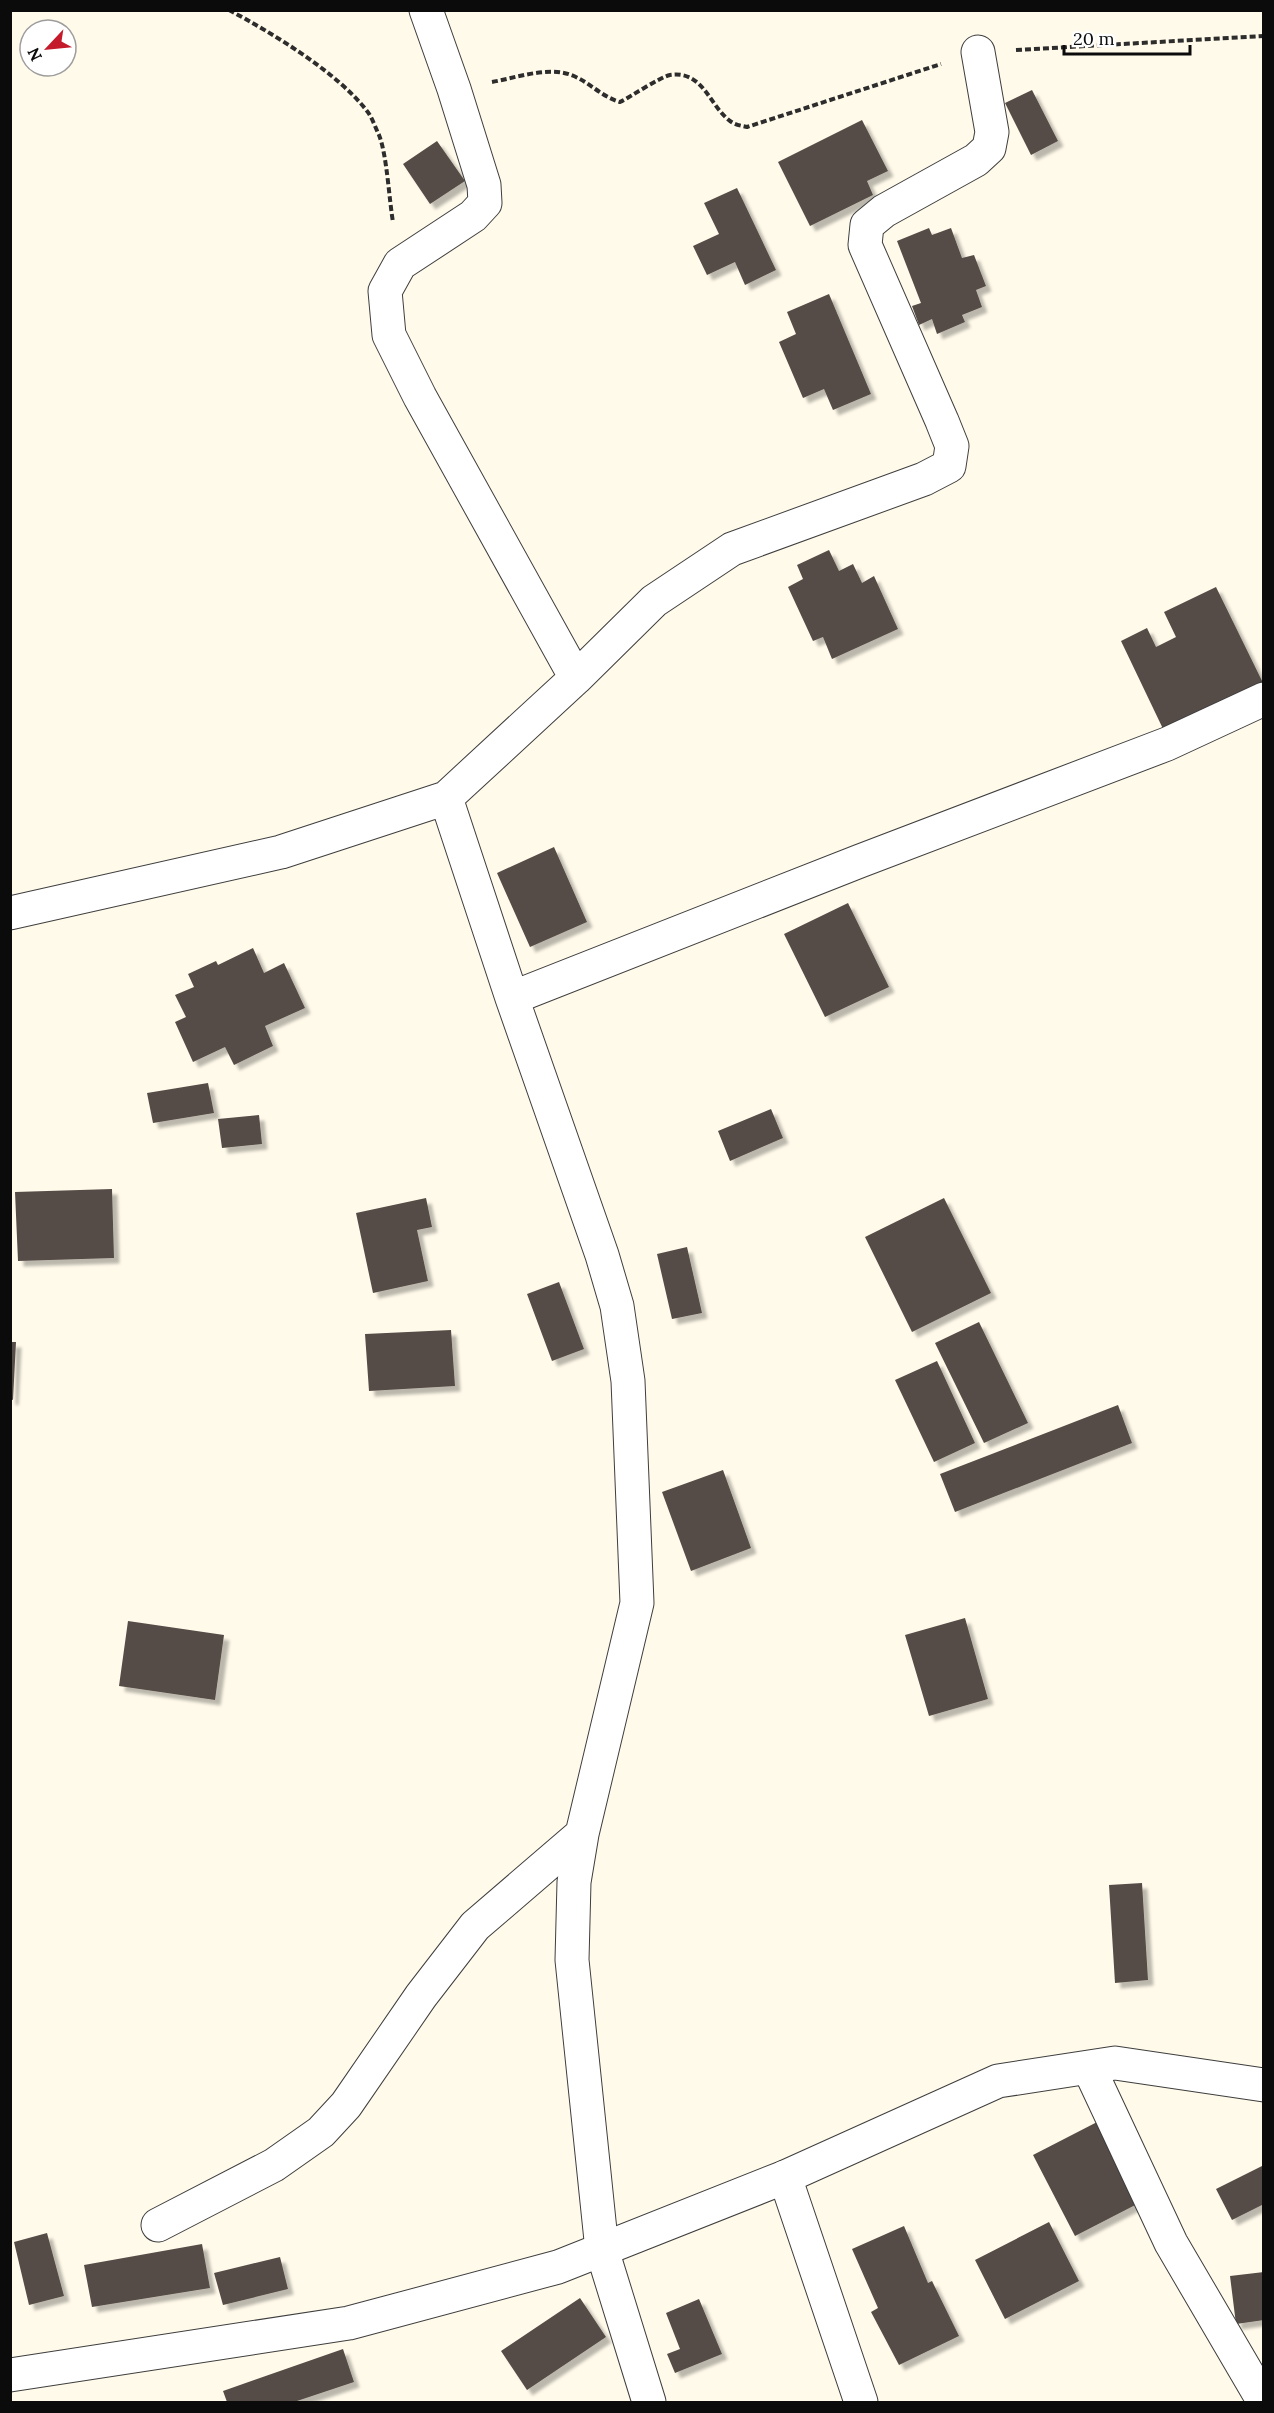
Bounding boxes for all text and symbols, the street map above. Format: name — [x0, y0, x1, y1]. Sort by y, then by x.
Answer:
north arrow — [18, 18, 78, 78]
scale bar — [1064, 18, 1190, 56]
text: 20 m — [1073, 27, 1115, 50]
text: N — [23, 45, 46, 65]

